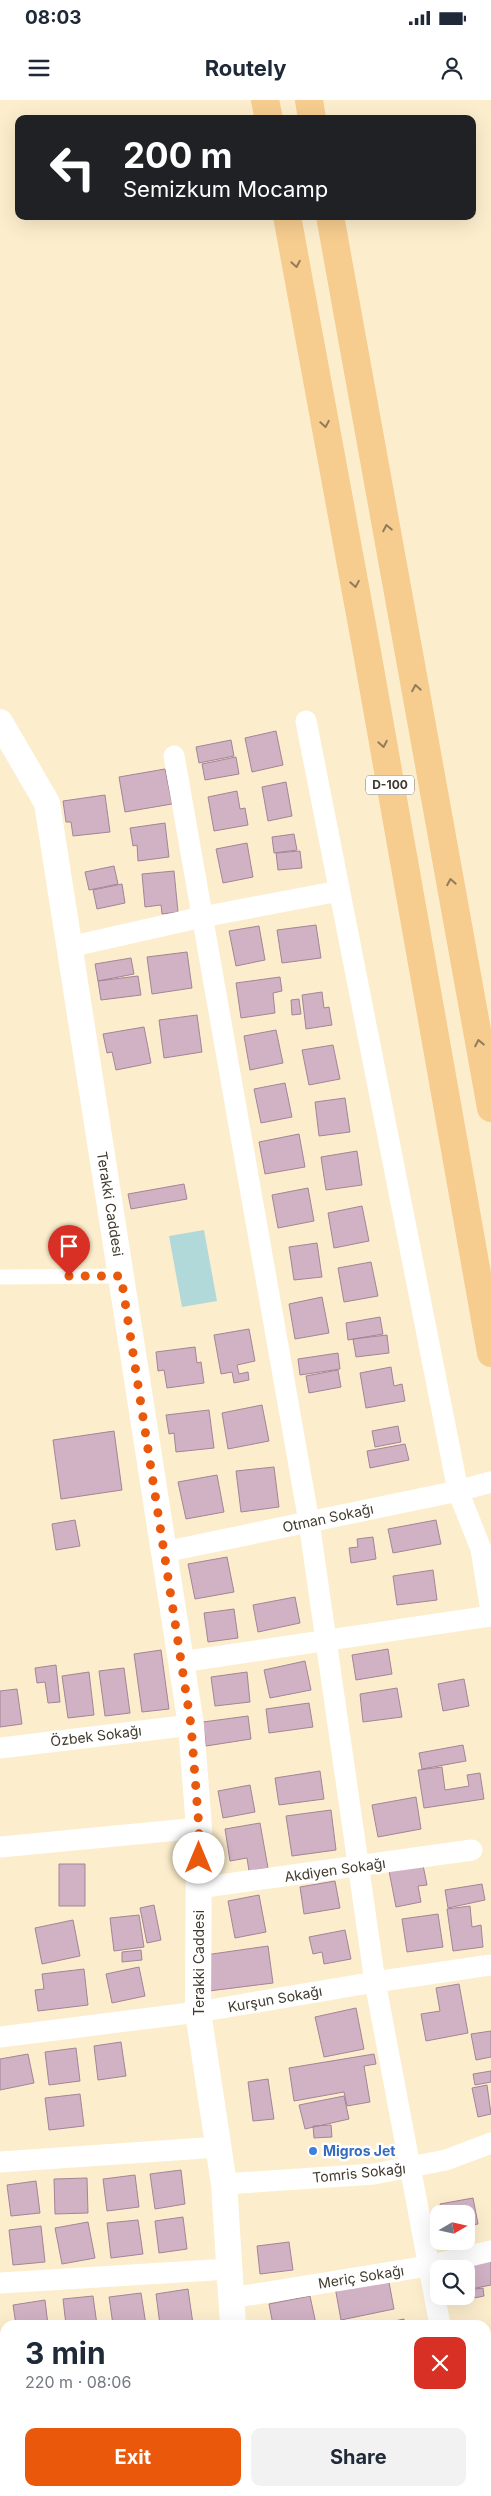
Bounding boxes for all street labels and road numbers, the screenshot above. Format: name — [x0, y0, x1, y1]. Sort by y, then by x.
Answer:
road number: D-100 — [366, 776, 414, 794]
street label: Terakki Caddesi — [94, 1150, 127, 1258]
street label: Otman Sokağı — [281, 1500, 375, 1535]
street label: Özbek Sokağı — [49, 1721, 142, 1750]
street label: Akdiyen Sokağı — [283, 1854, 387, 1885]
street label: Terakki Caddesi — [190, 1910, 207, 2016]
street label: Kurşun Sokağı — [227, 1982, 323, 2015]
street label: Tomris Sokağı — [311, 2159, 406, 2186]
street label: Meriç Sokağı — [317, 2261, 405, 2292]

